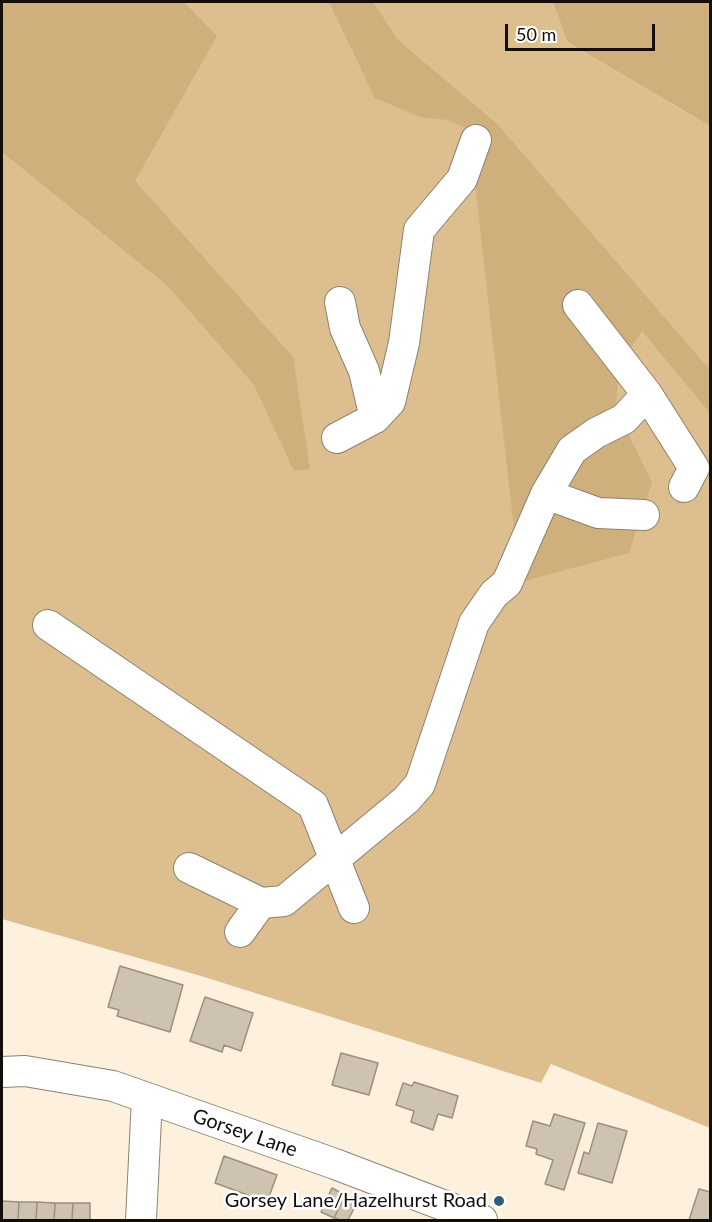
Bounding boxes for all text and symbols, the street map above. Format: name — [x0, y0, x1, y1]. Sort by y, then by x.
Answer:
scale bar — [508, 12, 658, 50]
text: 50 m — [516, 23, 556, 45]
street label: Gorsey Lane — [189, 1104, 301, 1162]
place label: Gorsey Lane/Hazelhurst Road — [225, 1189, 487, 1213]
marker: Gorsey Lane/Hazelhurst Road — [492, 1194, 506, 1208]

